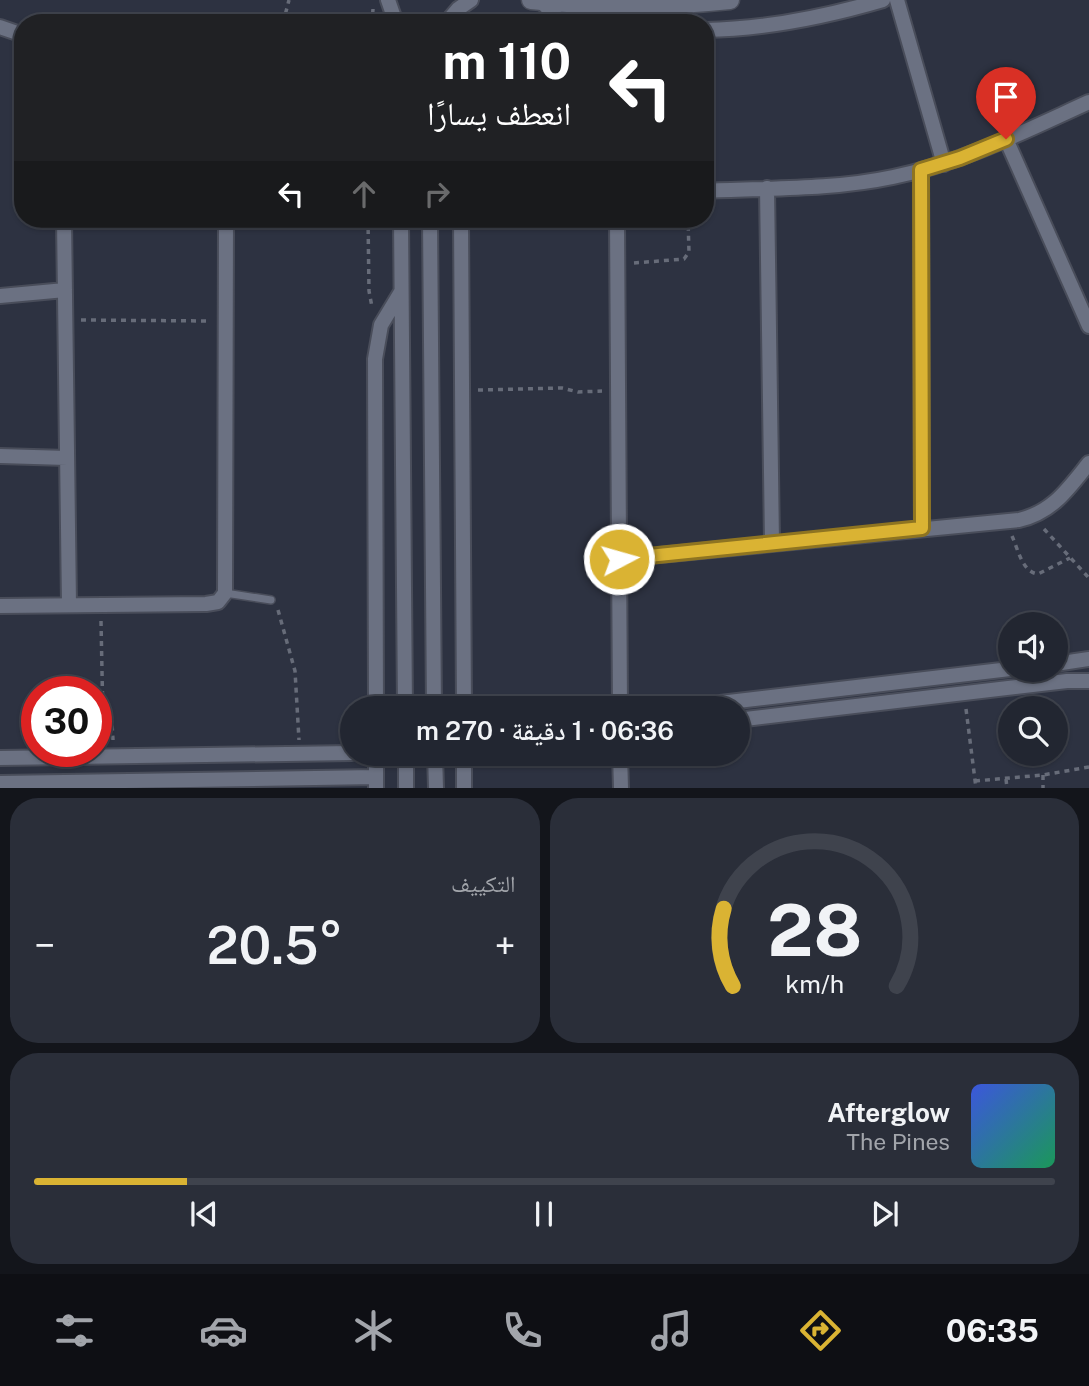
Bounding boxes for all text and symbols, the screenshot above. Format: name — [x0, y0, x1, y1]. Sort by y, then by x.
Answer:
text: 110 m — [443, 32, 571, 90]
icon: left — [595, 42, 686, 133]
pin — [976, 67, 1036, 139]
icon: arrive — [987, 78, 1025, 116]
text: انعطف يسارًا — [427, 95, 571, 132]
icon: left — [272, 175, 310, 213]
icon: ahead — [345, 175, 383, 213]
icon: right — [418, 175, 456, 213]
position arrow — [582, 522, 656, 596]
map controls — [998, 612, 1068, 766]
button: sound — [998, 612, 1068, 682]
speed limit sign: 30 — [21, 676, 112, 767]
button: search — [998, 696, 1068, 766]
text: 06:36 · 1 دقيقة · 270 m — [416, 715, 674, 746]
text: التكييف — [451, 870, 516, 897]
text: 28 — [767, 888, 862, 973]
text: 20.5° — [207, 915, 343, 976]
text: − — [34, 923, 55, 968]
text: + — [494, 923, 515, 968]
text: km/h — [785, 969, 844, 999]
text: Afterglow — [827, 1097, 950, 1128]
text: The Pines — [846, 1128, 950, 1155]
icon: previous — [185, 1195, 223, 1233]
icon: pause — [525, 1195, 563, 1233]
icon: next — [866, 1195, 904, 1233]
icon: filters — [50, 1306, 99, 1355]
icon: car — [199, 1306, 248, 1355]
icon: climate — [349, 1306, 398, 1355]
icon: phone — [498, 1306, 547, 1355]
icon: music — [647, 1306, 696, 1355]
icon: directions — [796, 1306, 845, 1355]
text: 06:35 — [946, 1312, 1039, 1349]

